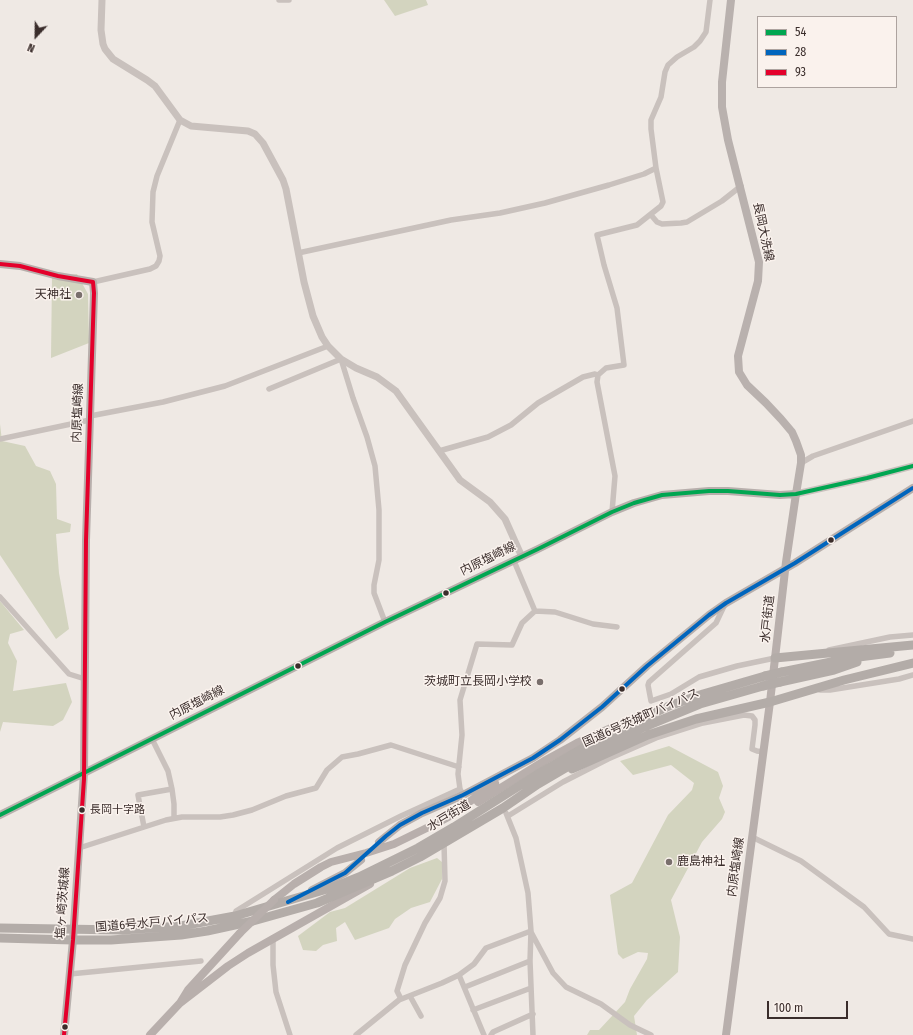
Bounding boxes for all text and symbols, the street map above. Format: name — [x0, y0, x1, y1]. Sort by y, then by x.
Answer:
north arrow — [16, 16, 56, 56]
legend — [757, 16, 897, 88]
text: 54 — [795, 25, 806, 39]
text: N — [26, 40, 37, 55]
text: 28 — [795, 45, 806, 59]
text: 93 — [795, 65, 806, 79]
street label: 長岡大洗線 — [750, 201, 776, 263]
place label: 天神社 — [35, 288, 71, 302]
marker: 天神社 — [74, 290, 84, 300]
street label: 内原塩崎線 — [70, 383, 86, 443]
unlabelled marker — [826, 535, 836, 545]
street label: 内原塩崎線 — [458, 539, 518, 579]
unlabelled marker — [441, 588, 451, 598]
street label: 水戸街道 — [758, 594, 778, 644]
unlabelled marker — [293, 661, 303, 671]
place label: 茨城町立長岡小学校 — [424, 675, 532, 689]
marker: 茨城町立長岡小学校 — [535, 677, 545, 687]
street label: 内原塩崎線 — [167, 683, 227, 723]
unlabelled marker — [617, 684, 627, 694]
street label: 国道6号茨城町バイパス — [581, 686, 701, 750]
street label: 水戸街道 — [425, 797, 473, 835]
place label: 長岡十字路 — [90, 803, 145, 817]
marker: 長岡十字路 — [77, 805, 87, 815]
street label: 内原塩崎線 — [725, 836, 747, 898]
place label: 鹿島神社 — [677, 855, 725, 869]
marker: 鹿島神社 — [664, 857, 674, 867]
street label: 塩ヶ崎茨城線 — [53, 867, 73, 939]
street label: 国道6号水戸バイパス — [95, 911, 209, 935]
scale bar — [769, 993, 850, 1019]
text: 100 m — [774, 1001, 803, 1015]
unlabelled marker — [60, 1022, 70, 1032]

